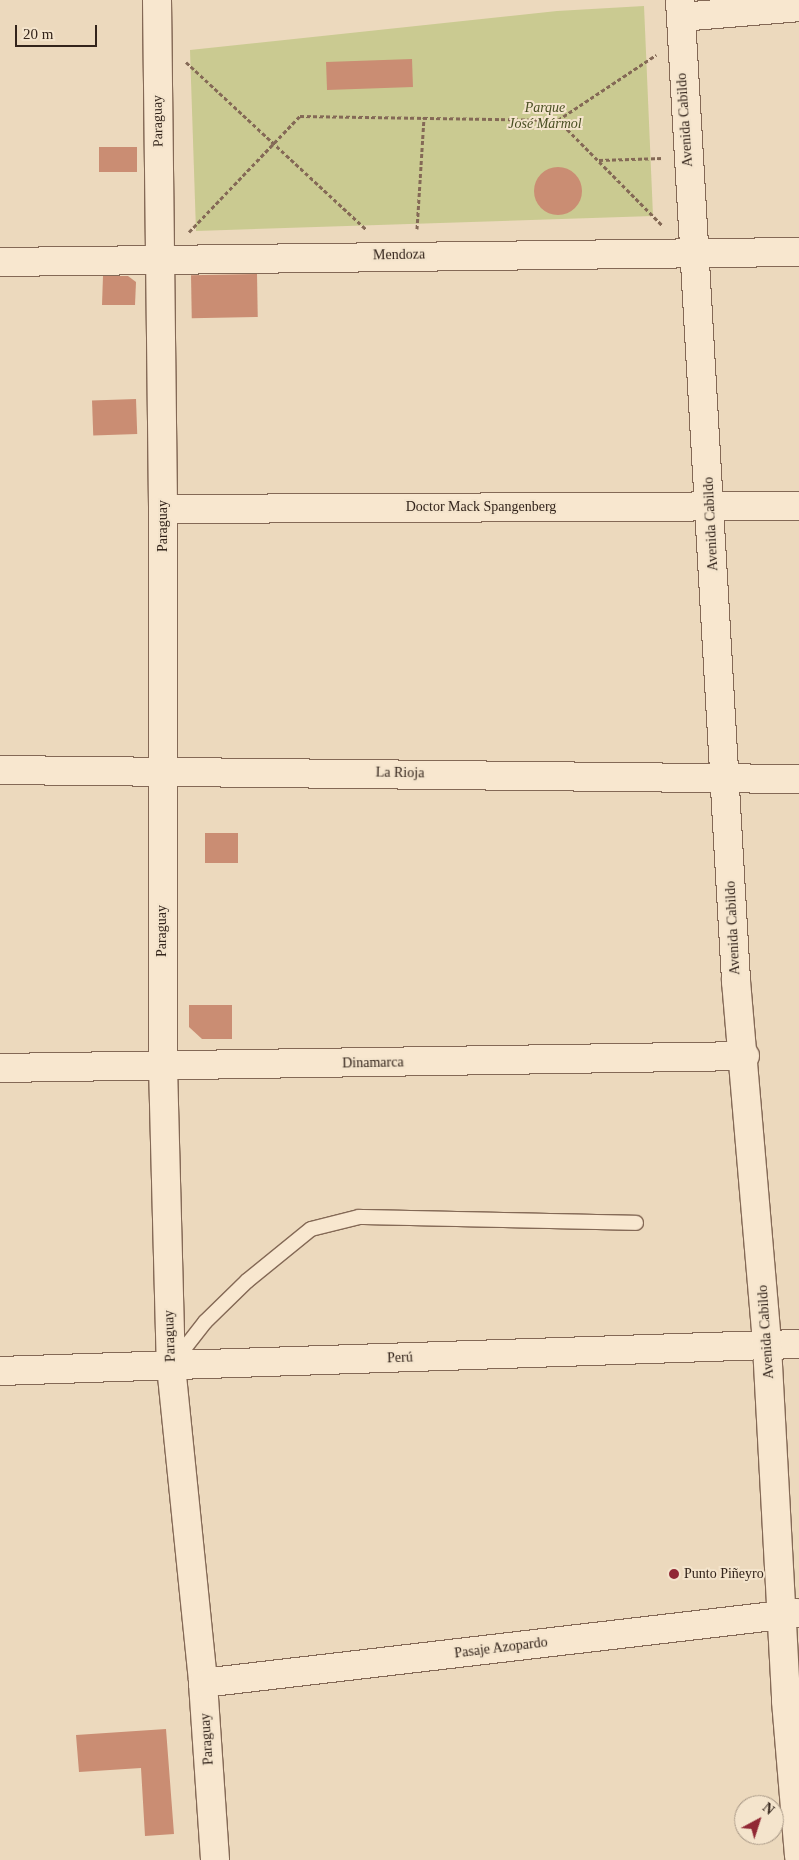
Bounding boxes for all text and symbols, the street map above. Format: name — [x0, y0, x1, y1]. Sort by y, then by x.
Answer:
scale bar — [18, 15, 100, 47]
text: 20 m — [23, 26, 53, 42]
street label: Avenida Cabildo — [673, 72, 697, 168]
street label: Paraguay — [149, 95, 167, 147]
park label: Parque José Mármol — [508, 100, 582, 132]
street label: Mendoza — [373, 246, 425, 264]
street label: Avenida Cabildo — [700, 477, 722, 571]
street label: Doctor Mack Spangenberg — [406, 499, 556, 515]
street label: Paraguay — [155, 500, 171, 552]
street label: La Rioja — [376, 764, 424, 782]
street label: Avenida Cabildo — [722, 881, 744, 975]
street label: Paraguay — [154, 905, 170, 957]
street label: Dinamarca — [342, 1054, 404, 1072]
street label: Avenida Cabildo — [754, 1284, 778, 1380]
street label: Paraguay — [161, 1310, 179, 1362]
street label: Perú — [387, 1349, 413, 1367]
place label: Punto Piñeyro — [684, 1566, 764, 1582]
marker: Punto Piñeyro — [668, 1568, 680, 1580]
street label: Pasaje Azopardo — [453, 1634, 549, 1662]
street label: Paraguay — [197, 1712, 217, 1766]
north arrow — [734, 1795, 784, 1845]
text: N — [760, 1800, 777, 1818]

